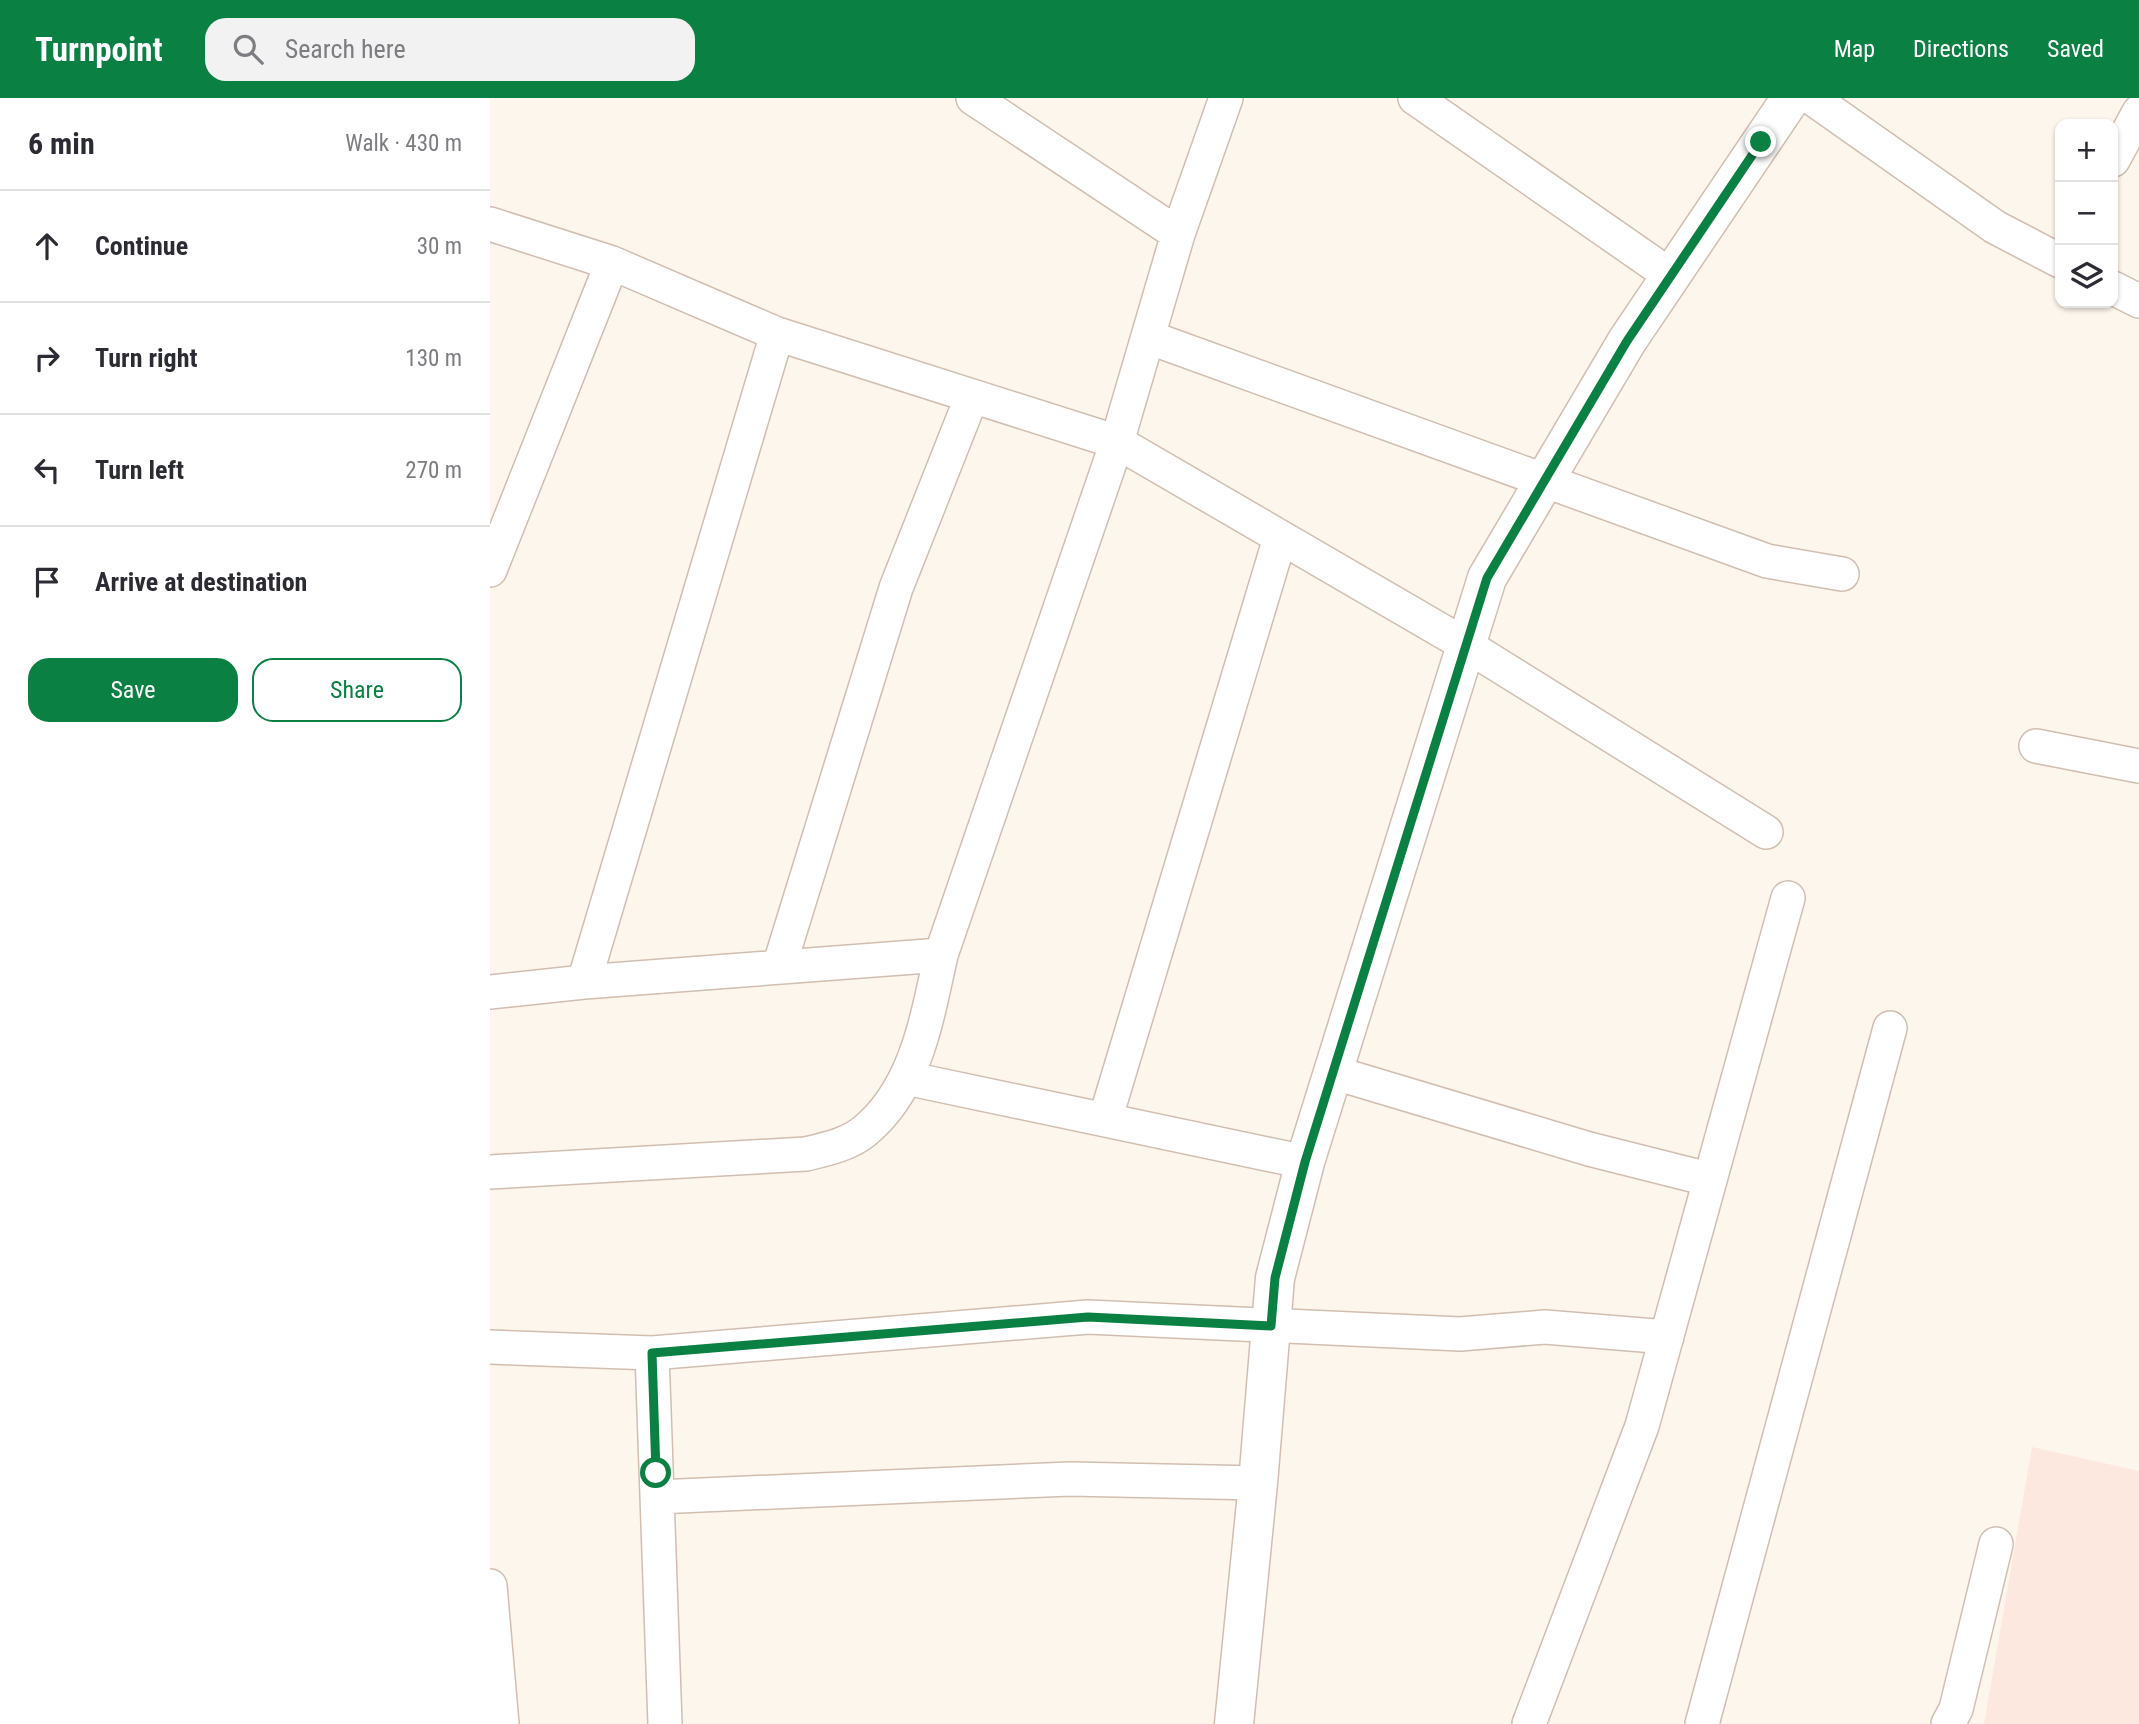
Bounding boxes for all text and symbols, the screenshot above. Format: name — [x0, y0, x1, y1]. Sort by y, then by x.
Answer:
search box — [205, 18, 695, 81]
text: Turnpoint — [35, 30, 163, 69]
icon: search — [229, 30, 267, 68]
text: Search here — [285, 34, 406, 64]
text: Map — [1834, 35, 1875, 63]
text: Directions — [1913, 35, 2009, 63]
text: Saved — [2047, 35, 2104, 63]
map controls — [2055, 119, 2118, 308]
button: + — [2055, 119, 2118, 182]
text: 6 min — [28, 126, 95, 161]
route end — [1745, 126, 1776, 157]
text: Walk · 430 m — [345, 130, 462, 157]
button: − — [2055, 182, 2118, 245]
icon: ahead — [28, 227, 66, 265]
text: Continue — [95, 231, 188, 261]
text: 30 m — [417, 233, 462, 260]
button: layers — [2055, 245, 2118, 308]
icon: right — [28, 339, 66, 377]
text: Turn right — [95, 343, 197, 373]
text: 130 m — [405, 345, 462, 372]
icon: left — [28, 451, 66, 489]
text: Turn left — [95, 455, 184, 485]
text: 270 m — [405, 457, 462, 484]
icon: arrive — [28, 563, 66, 601]
text: Arrive at destination — [95, 567, 307, 597]
button: Save — [28, 658, 238, 722]
button: Share — [252, 658, 462, 722]
route start — [640, 1457, 671, 1488]

